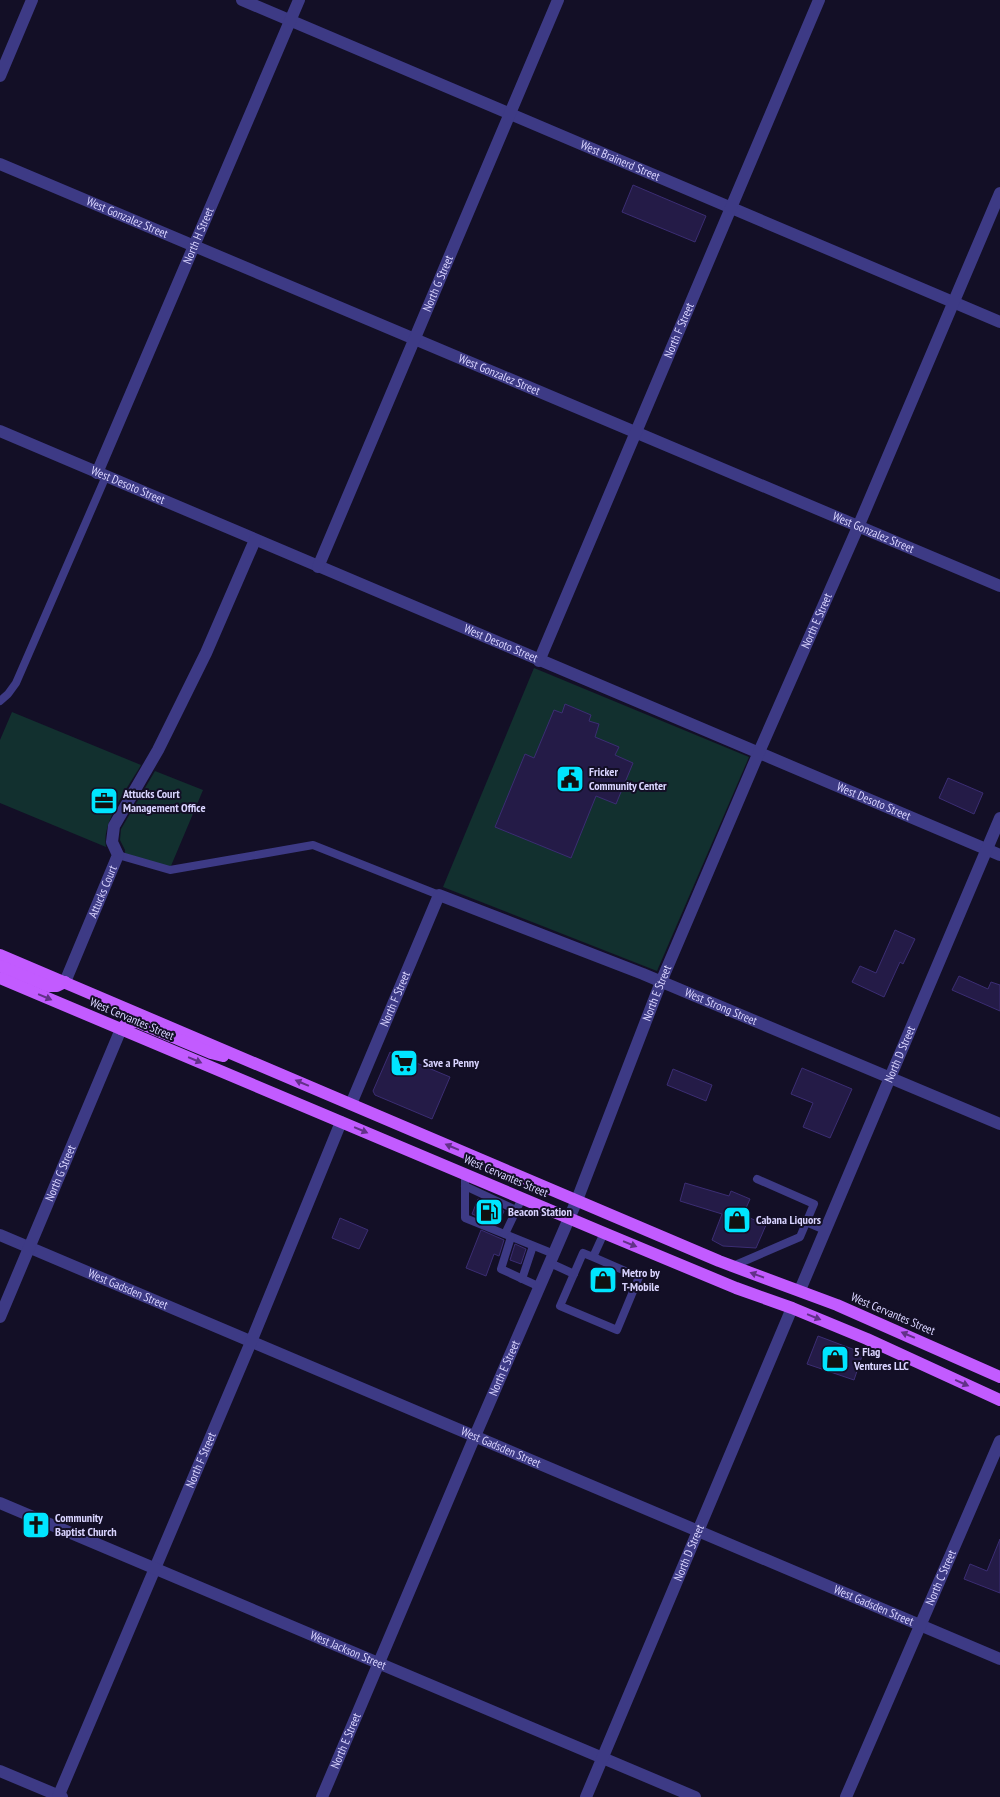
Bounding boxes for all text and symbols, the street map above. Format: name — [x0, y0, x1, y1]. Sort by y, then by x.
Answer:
street label: West Brainerd Street — [578, 137, 663, 184]
street label: West Gonzalez Street — [84, 193, 171, 241]
street label: North H Street — [179, 204, 217, 266]
street label: North G Street — [419, 252, 456, 314]
street label: North F Street — [660, 300, 697, 360]
street label: West Gonzalez Street — [456, 350, 543, 398]
street label: West Desoto Street — [89, 462, 168, 507]
street label: West Gonzalez Street — [831, 508, 917, 556]
street label: North E Street — [797, 590, 835, 651]
street label: West Desoto Street — [462, 621, 541, 665]
public building icon: Fricker Community Center — [555, 764, 585, 794]
place label: Fricker Community Center — [589, 764, 667, 793]
street label: West Desoto Street — [835, 779, 914, 824]
office icon: Attucks Court Management Office — [89, 786, 119, 816]
place label: Attucks Court Management Office — [122, 786, 206, 815]
street label: Attucks Court — [85, 862, 120, 920]
street label: North E Street — [639, 962, 675, 1023]
street label: North F Street — [376, 968, 413, 1029]
street label: West Strong Street — [682, 984, 760, 1028]
one-way arrow — [38, 993, 53, 1001]
street label: West Cervantes Street — [88, 994, 177, 1043]
street label: North D Street — [881, 1023, 918, 1085]
supermarket icon: Save a Penny — [389, 1048, 419, 1078]
place label: Save a Penny — [423, 1055, 479, 1070]
one-way arrow — [188, 1057, 202, 1065]
one-way arrow — [295, 1079, 309, 1087]
one-way arrow — [353, 1127, 368, 1135]
street label: North G Street — [41, 1142, 79, 1203]
one-way arrow — [444, 1143, 459, 1151]
street label: West Cervantes Street — [462, 1151, 551, 1200]
fuel station icon: Beacon Station — [474, 1197, 504, 1227]
place label: Beacon Station — [508, 1204, 572, 1219]
shop icon: Cabana Liquors — [722, 1205, 752, 1235]
place label: Cabana Liquors — [756, 1212, 821, 1227]
one-way arrow — [623, 1240, 638, 1248]
street label: West Gadsden Street — [86, 1265, 171, 1313]
shop icon: Metro by T-Mobile — [588, 1265, 618, 1295]
place label: Metro by T-Mobile — [622, 1265, 660, 1294]
one-way arrow — [749, 1271, 764, 1279]
street label: West Cervantes Street — [849, 1289, 938, 1338]
one-way arrow — [807, 1313, 822, 1321]
one-way arrow — [901, 1331, 915, 1339]
street label: North E Street — [485, 1337, 523, 1398]
shop icon: 5 Flag Ventures LLC — [820, 1344, 850, 1374]
place label: 5 Flag Ventures LLC — [853, 1344, 909, 1373]
one-way arrow — [955, 1380, 969, 1388]
street label: West Gadsden Street — [459, 1423, 544, 1471]
street label: North F Street — [182, 1429, 219, 1490]
church icon: Community Baptist Church — [21, 1510, 51, 1540]
place label: Community Baptist Church — [55, 1510, 117, 1539]
street label: North D Street — [670, 1521, 707, 1583]
street label: North C Street — [922, 1547, 959, 1607]
street label: West Gadsden Street — [832, 1581, 917, 1629]
street label: West Jackson Street — [308, 1627, 389, 1673]
street label: North E Street — [327, 1710, 364, 1771]

